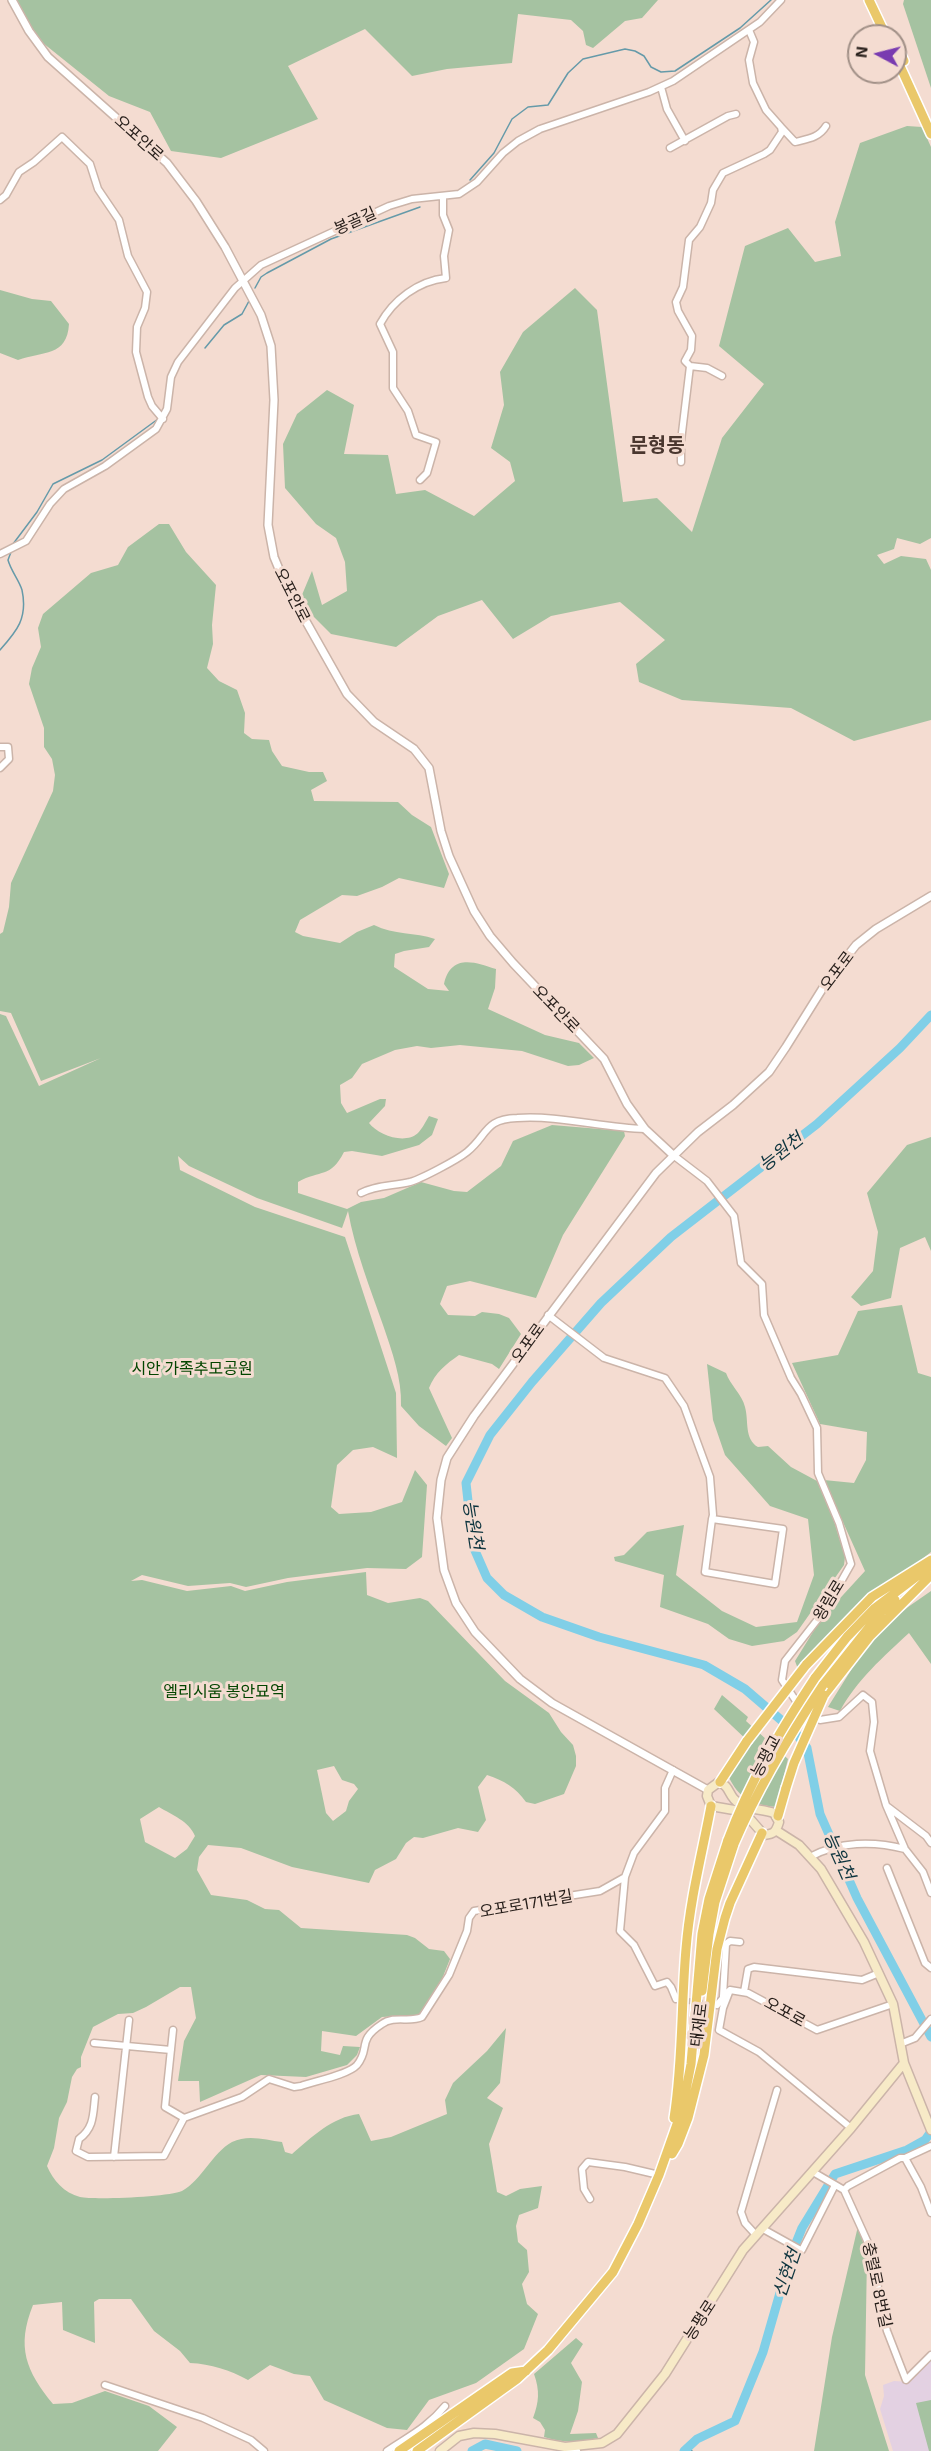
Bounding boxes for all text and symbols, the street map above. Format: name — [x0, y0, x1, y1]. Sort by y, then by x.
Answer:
north arrow — [847, 24, 907, 84]
text: N — [850, 45, 871, 59]
street label: 오포안로 — [111, 111, 167, 165]
street label: 봉골길 — [331, 203, 379, 239]
district label: 문형동 — [629, 433, 685, 457]
street label: 오포안로 — [270, 564, 314, 626]
street label: 오포로 — [816, 948, 858, 994]
street label: 오포안로 — [529, 981, 583, 1037]
water label: 능원천 — [755, 1128, 807, 1176]
street label: 오포로 — [507, 1319, 549, 1367]
park label: 시안 가족추모공원 — [131, 1359, 253, 1379]
water label: 능원천 — [458, 1499, 488, 1551]
street label: 왕림로 — [809, 1576, 849, 1624]
park label: 엘리시움 봉안묘역 — [163, 1682, 285, 1702]
street label: 능평교 — [747, 1732, 785, 1780]
water label: 능원천 — [819, 1829, 859, 1883]
street label: 오포로171번길 — [478, 1886, 574, 1922]
street label: 오포로 — [761, 1993, 809, 2031]
street label: 태재로 — [687, 2002, 711, 2048]
street label: 충렬로 8번길 — [859, 2241, 895, 2329]
water label: 신현천 — [769, 2246, 805, 2300]
street label: 능평로 — [680, 2296, 720, 2344]

